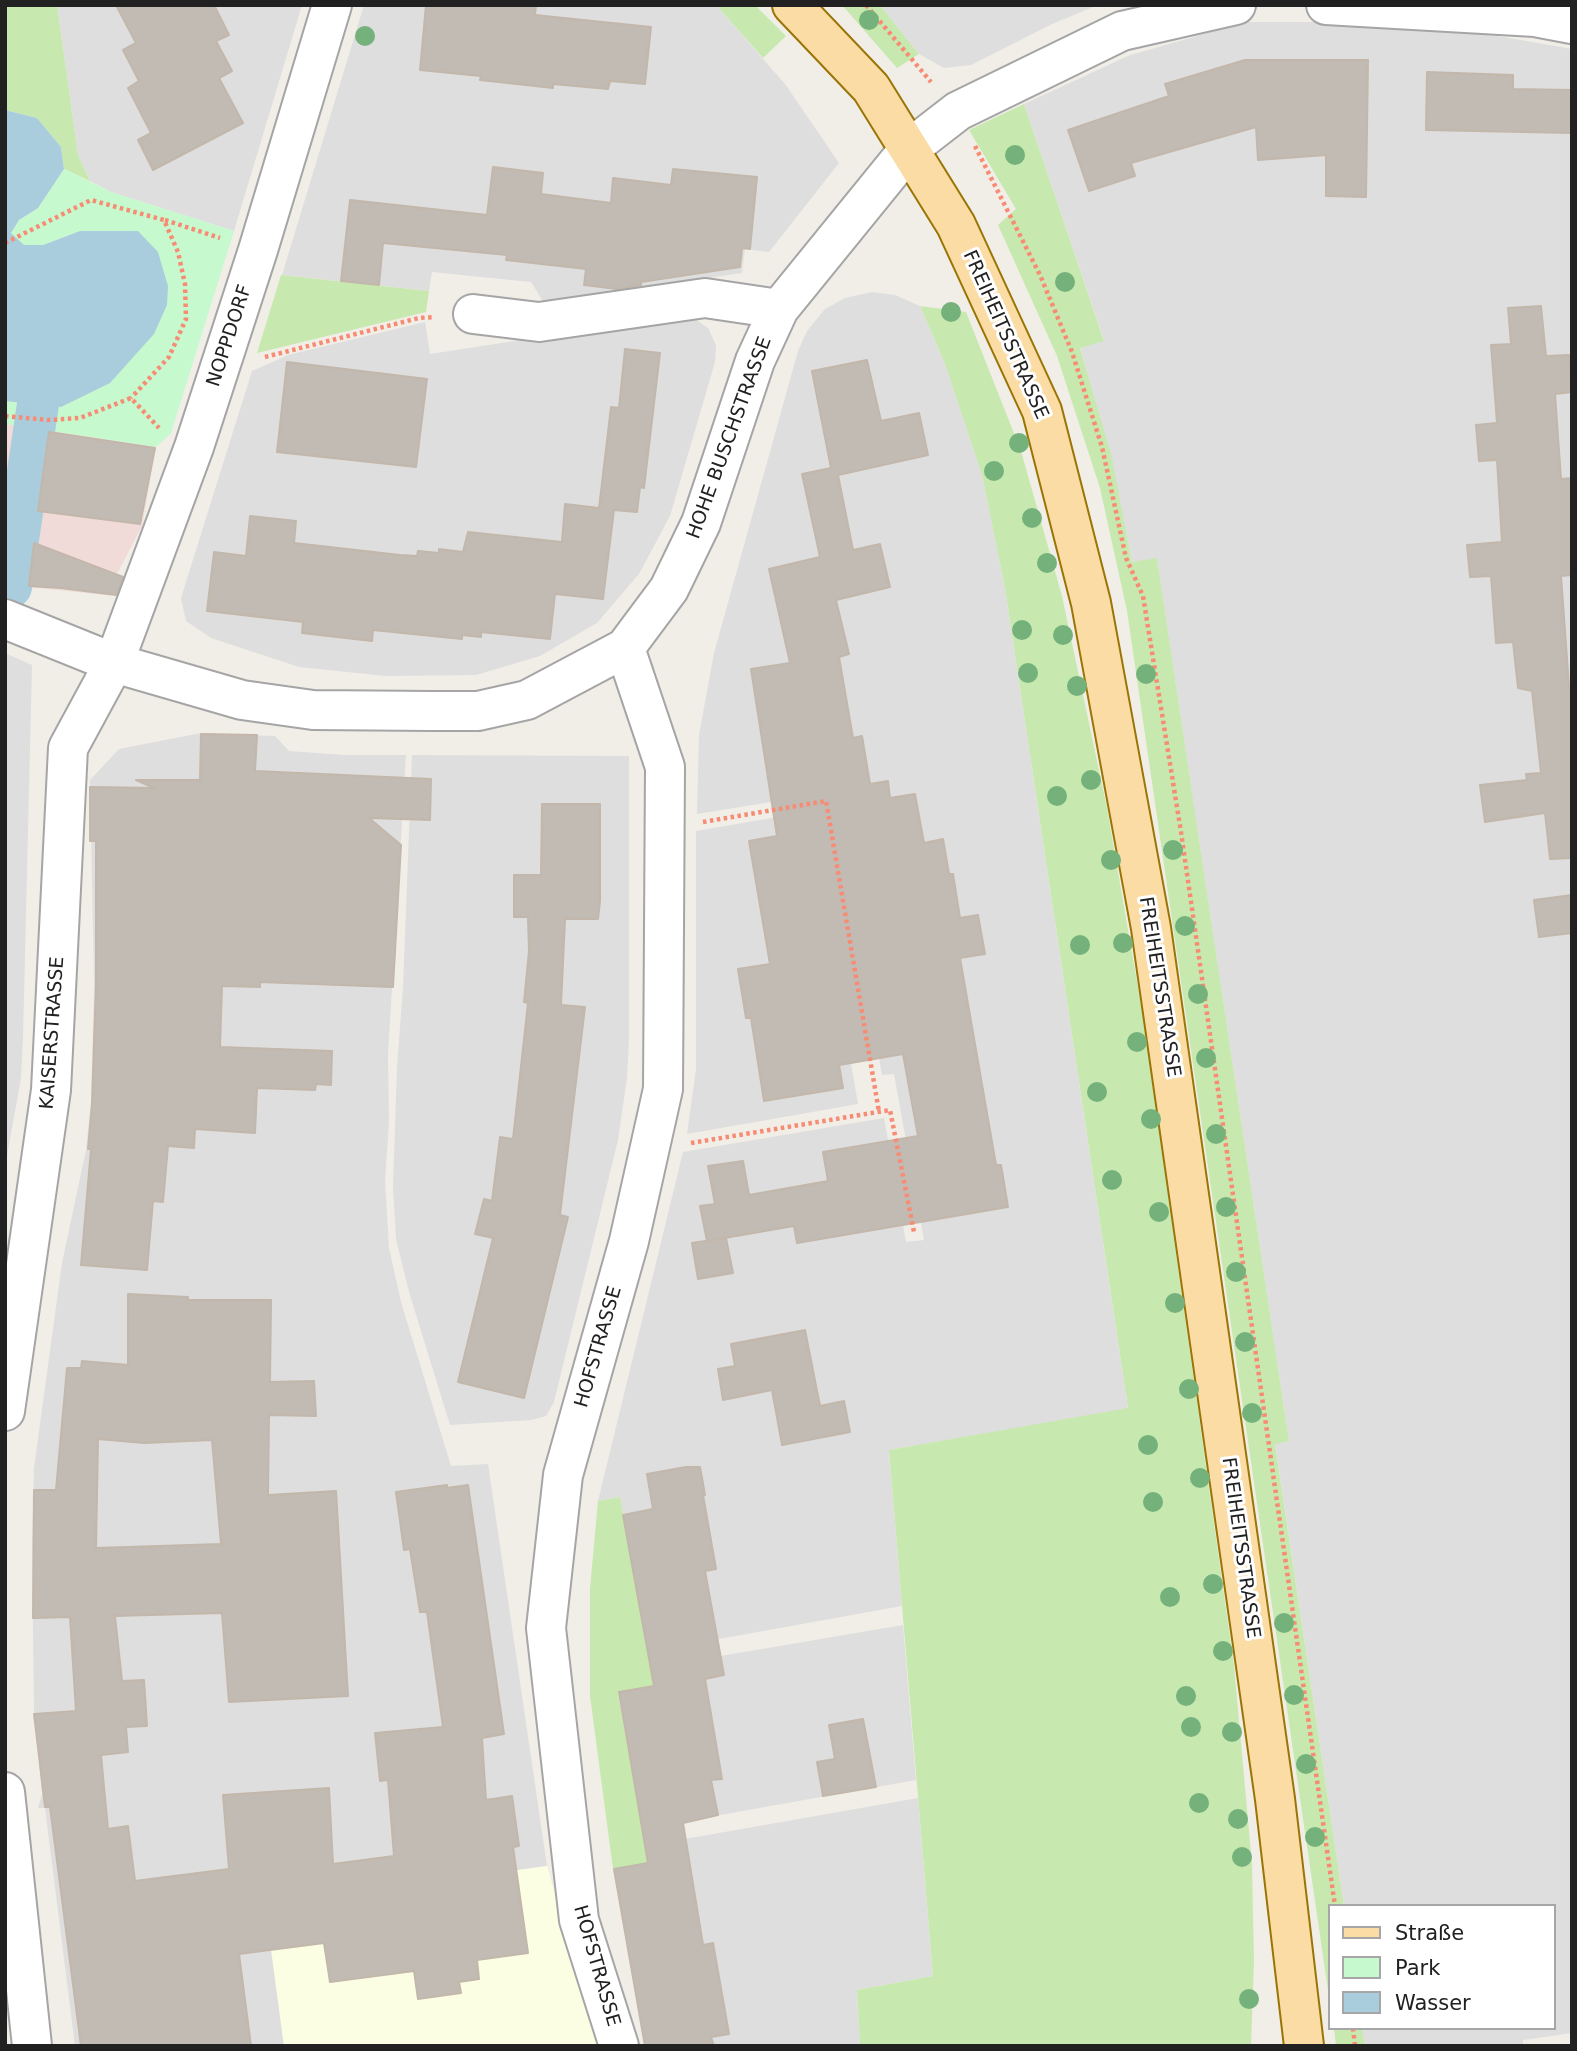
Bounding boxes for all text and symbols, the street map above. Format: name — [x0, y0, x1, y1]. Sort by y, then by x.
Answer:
street label: FREIHEITSSTRASSE — [957, 247, 1053, 423]
street label: NOPPDORF — [203, 282, 257, 390]
street label: HOHE BUSCHSTRASSE — [683, 334, 777, 542]
street label: FREIHEITSSTRASSE — [1133, 895, 1185, 1079]
street label: KAISERSTRASSE — [36, 956, 70, 1110]
street label: HOFSTRASSE — [571, 1284, 627, 1410]
street label: FREIHEITSSTRASSE — [1216, 1456, 1264, 1640]
street label: HOFSTRASSE — [568, 1903, 624, 2029]
legend — [1328, 1904, 1556, 2030]
text: Straße — [1395, 1921, 1464, 1945]
text: Park — [1395, 1956, 1440, 1980]
text: Wasser — [1395, 1991, 1471, 2015]

